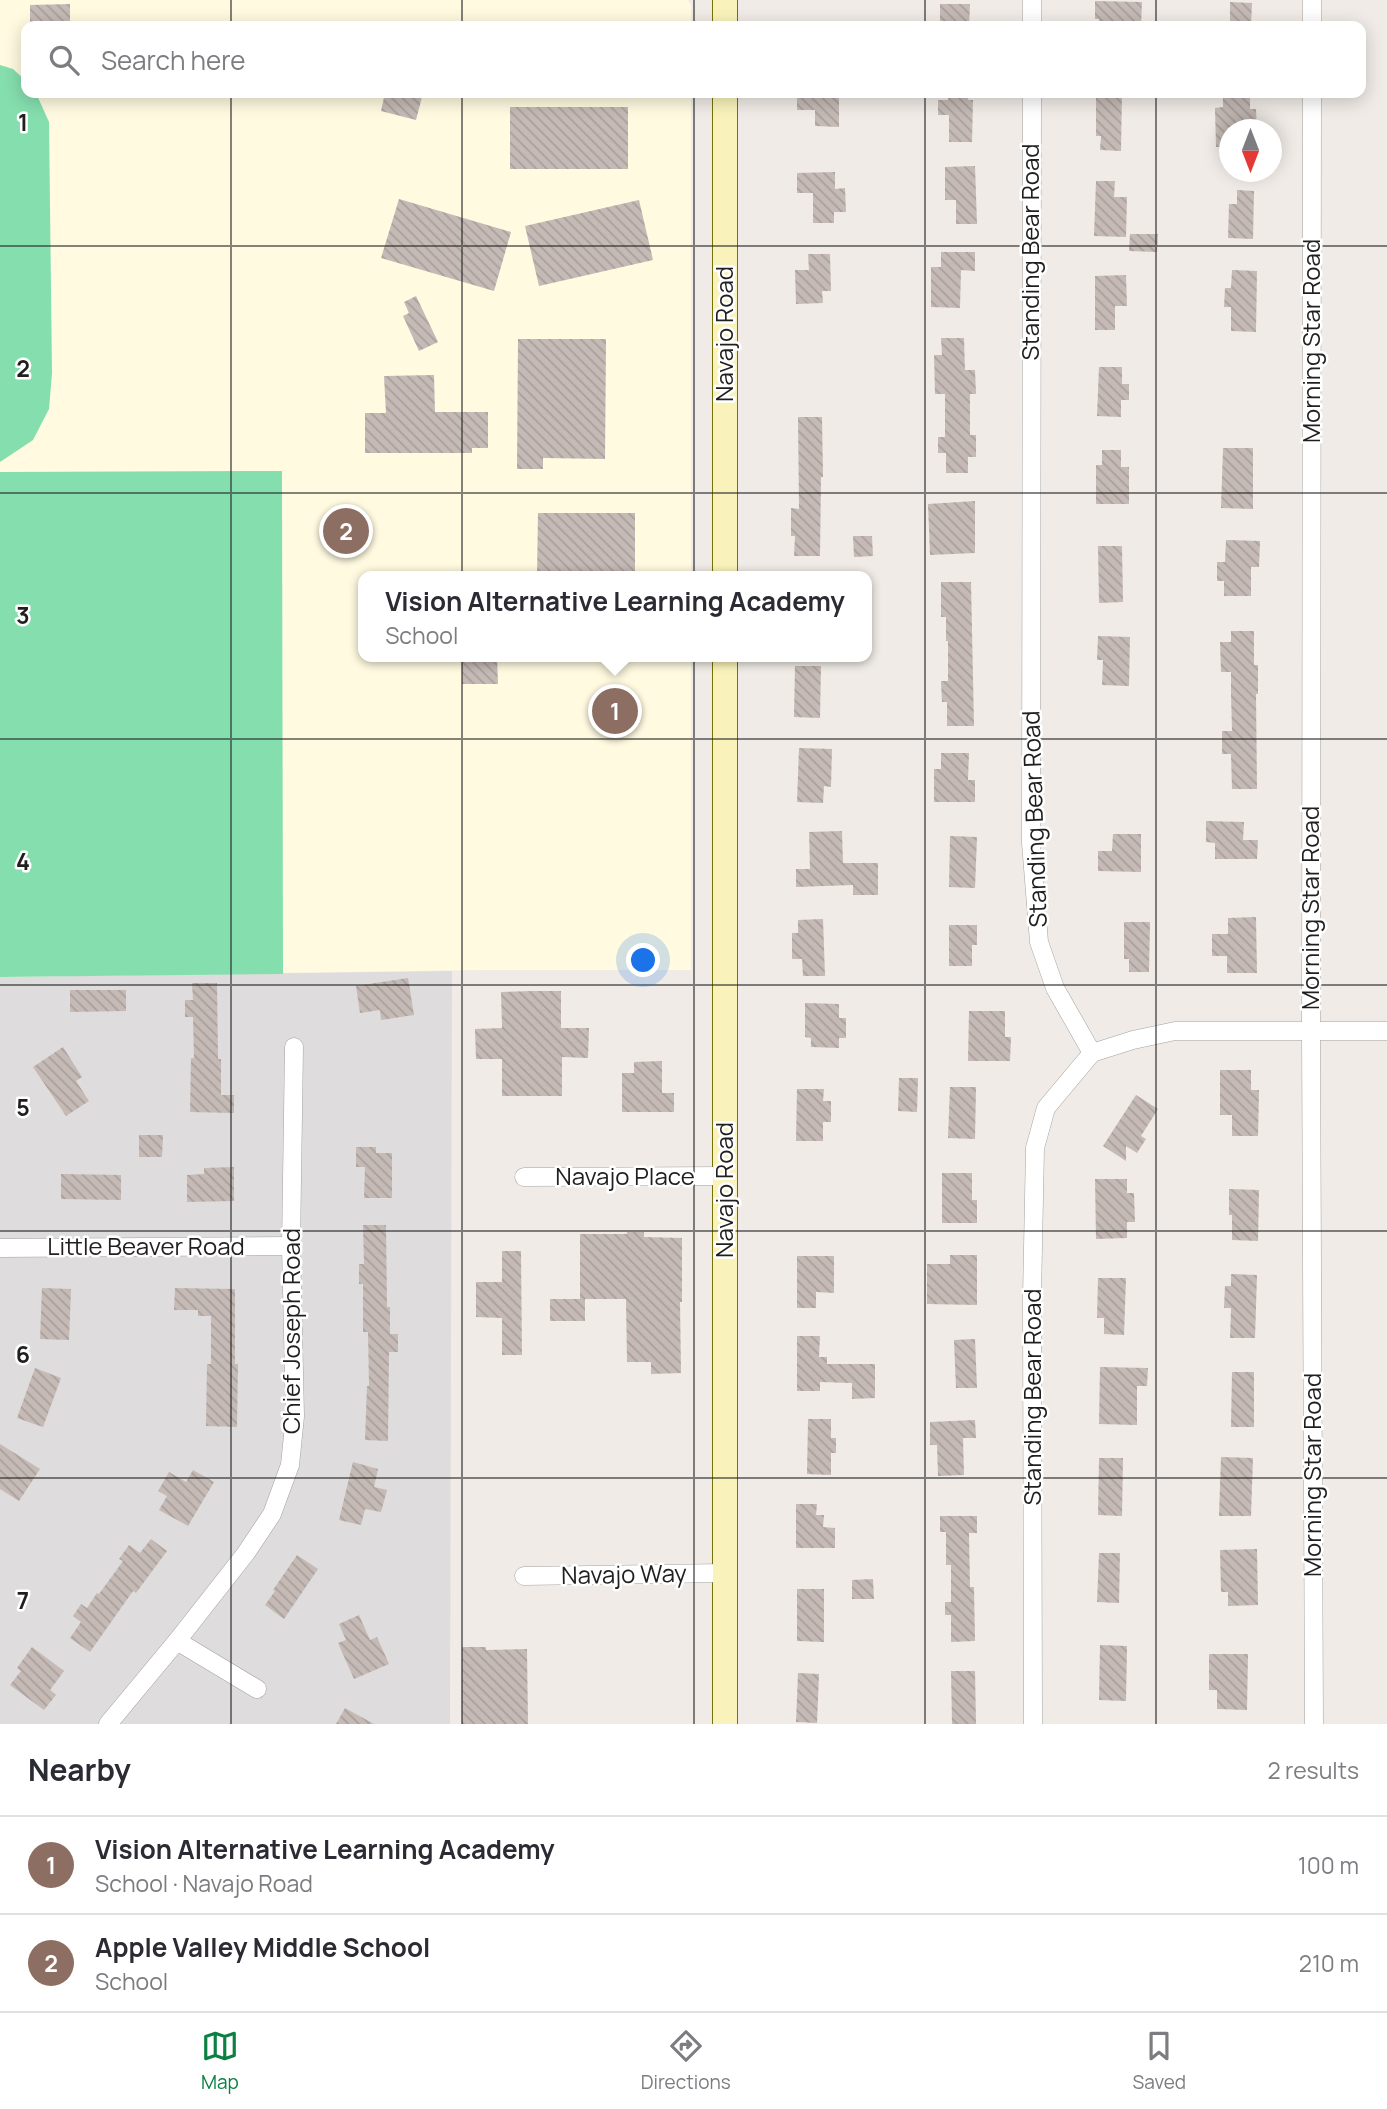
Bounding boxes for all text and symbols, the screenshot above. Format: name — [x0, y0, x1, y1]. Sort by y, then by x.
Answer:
search box — [21, 21, 1366, 98]
icon: search — [45, 41, 83, 79]
text: Search here — [101, 42, 246, 78]
text: 1 — [18, 106, 28, 138]
north arrow — [1219, 119, 1282, 182]
street label: Standing Bear Road — [1013, 143, 1046, 361]
street label: Morning Star Road — [1294, 239, 1327, 443]
street label: Navajo Road — [707, 266, 740, 402]
text: 2 — [16, 352, 30, 384]
pin: 2 — [323, 505, 369, 557]
popup — [358, 571, 872, 662]
text: Vision Alternative Learning Academy — [385, 583, 845, 619]
text: 3 — [16, 599, 30, 631]
text: School — [385, 619, 458, 651]
pin: 1 — [592, 685, 638, 737]
street label: Standing Bear Road — [1013, 710, 1054, 928]
street label: Morning Star Road — [1293, 806, 1326, 1010]
text: 4 — [16, 845, 30, 877]
your location — [626, 943, 660, 977]
text: 5 — [16, 1091, 30, 1123]
street label: Navajo Road — [707, 1122, 740, 1258]
street label: Navajo Place — [555, 1159, 695, 1192]
street label: Chief Joseph Road — [274, 1228, 307, 1434]
street label: Little Beaver Road — [47, 1229, 245, 1262]
street label: Standing Bear Road — [1015, 1288, 1048, 1506]
text: 6 — [16, 1338, 30, 1370]
street label: Morning Star Road — [1295, 1373, 1328, 1577]
street label: Navajo Way — [561, 1556, 687, 1591]
text: 7 — [17, 1584, 29, 1616]
text: Nearby — [28, 1749, 131, 1790]
text: 2 results — [1267, 1754, 1359, 1786]
text: Vision Alternative Learning Academy — [95, 1831, 555, 1867]
text: 1 — [46, 1849, 56, 1881]
text: 100 m — [1298, 1849, 1359, 1881]
text: School · Navajo Road — [95, 1867, 313, 1899]
text: Apple Valley Middle School — [95, 1929, 430, 1965]
text: 2 — [44, 1947, 58, 1979]
text: 210 m — [1299, 1947, 1359, 1979]
text: School — [95, 1965, 168, 1997]
tab: Map — [201, 2027, 239, 2095]
tab: Directions — [641, 2027, 731, 2095]
tab: Saved — [1133, 2027, 1186, 2095]

